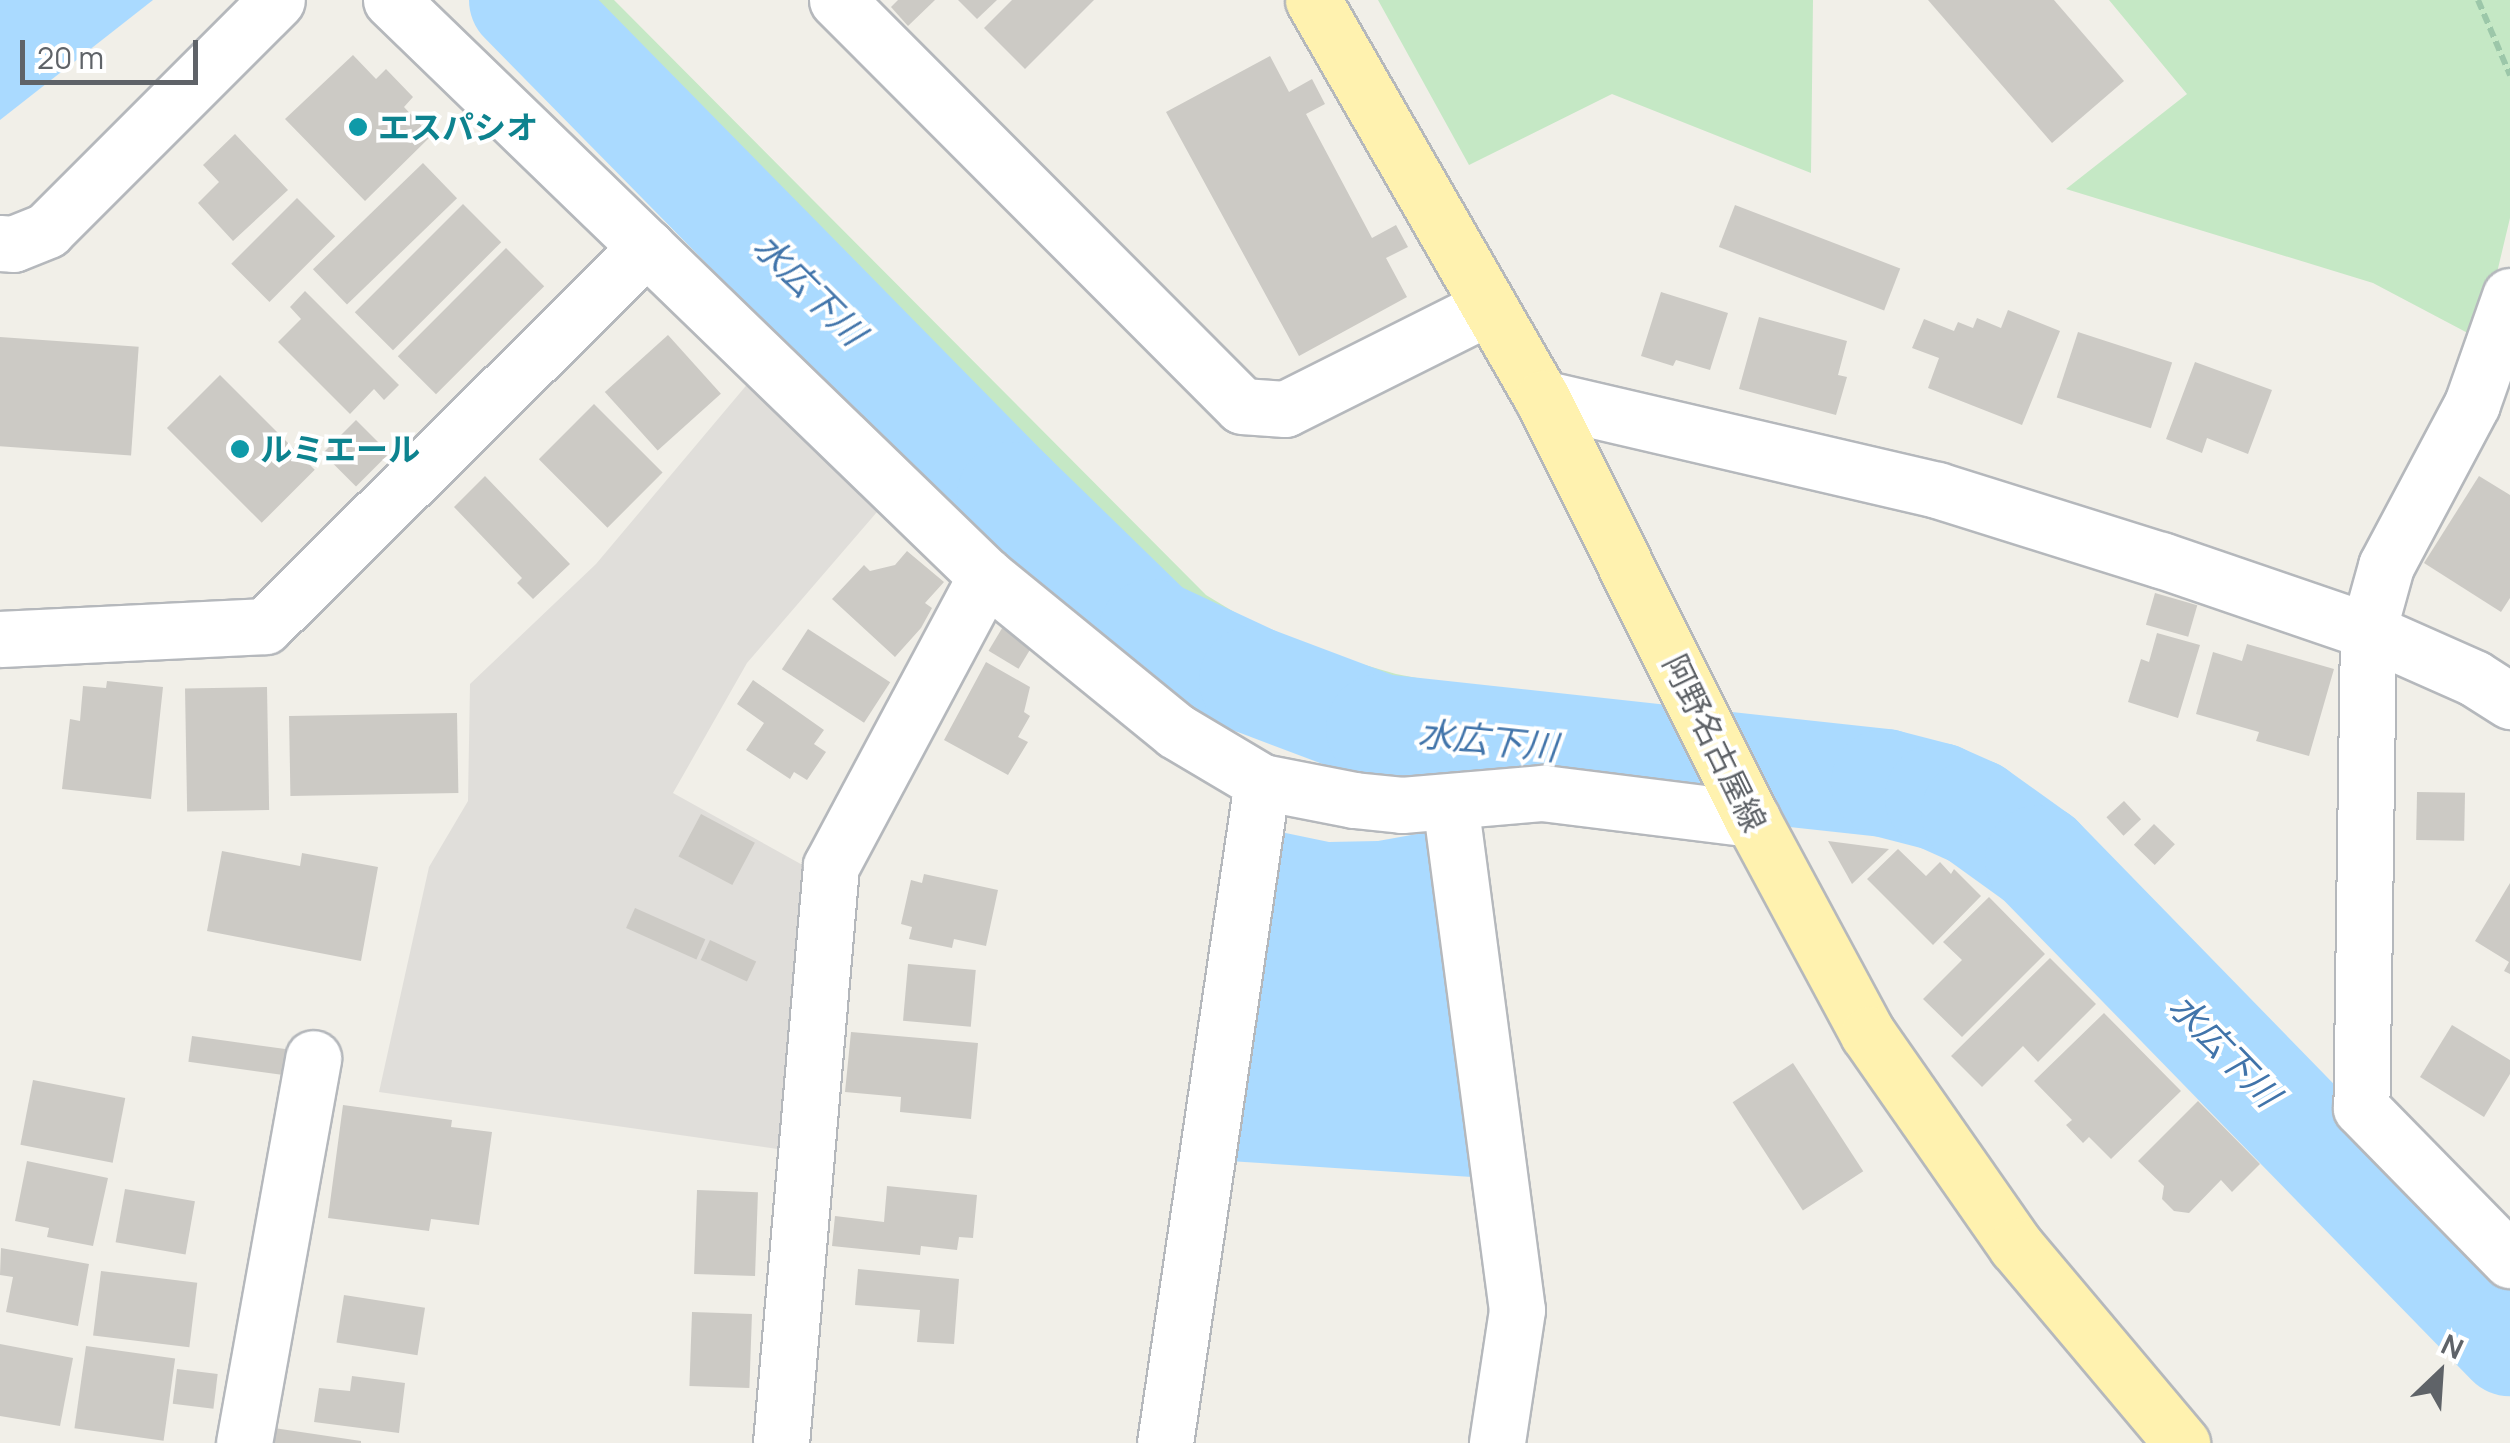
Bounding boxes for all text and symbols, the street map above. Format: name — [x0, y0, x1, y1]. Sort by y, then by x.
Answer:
scale bar — [25, 20, 202, 82]
text: 20 m — [37, 37, 104, 78]
place label: エスパシオ — [378, 108, 538, 146]
marker: エスパシオ — [347, 116, 369, 138]
water label: 水広下川 — [746, 225, 874, 353]
place label: ルミエール — [260, 430, 420, 468]
marker: ルミエール — [229, 438, 251, 460]
street label: 阿野名古屋線 — [1656, 648, 1774, 838]
water label: 水広下川 — [1416, 712, 1560, 768]
water label: 水広下川 — [2161, 985, 2289, 1115]
north arrow — [2390, 1323, 2490, 1423]
text: N — [2436, 1324, 2470, 1367]

